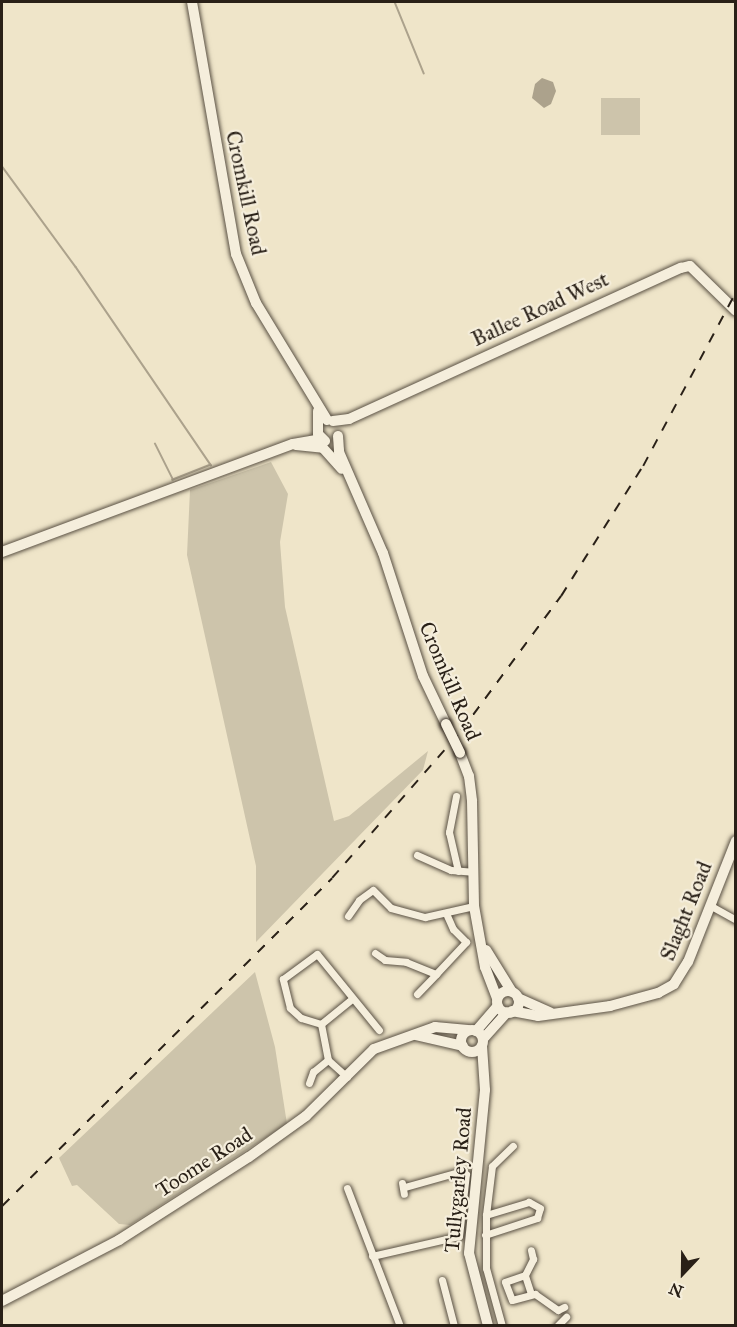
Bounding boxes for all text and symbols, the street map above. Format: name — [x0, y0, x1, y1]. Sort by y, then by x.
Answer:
street label: Cromkill Road — [221, 128, 271, 258]
street label: Ballee Road West — [467, 266, 613, 352]
street label: Cromkill Road — [414, 618, 486, 744]
street label: Slaght Road — [655, 858, 717, 964]
street label: Tullygarley Road — [439, 1106, 477, 1254]
street label: Toome Road — [151, 1122, 257, 1202]
north arrow — [653, 1243, 713, 1303]
text: N — [666, 1279, 686, 1302]

